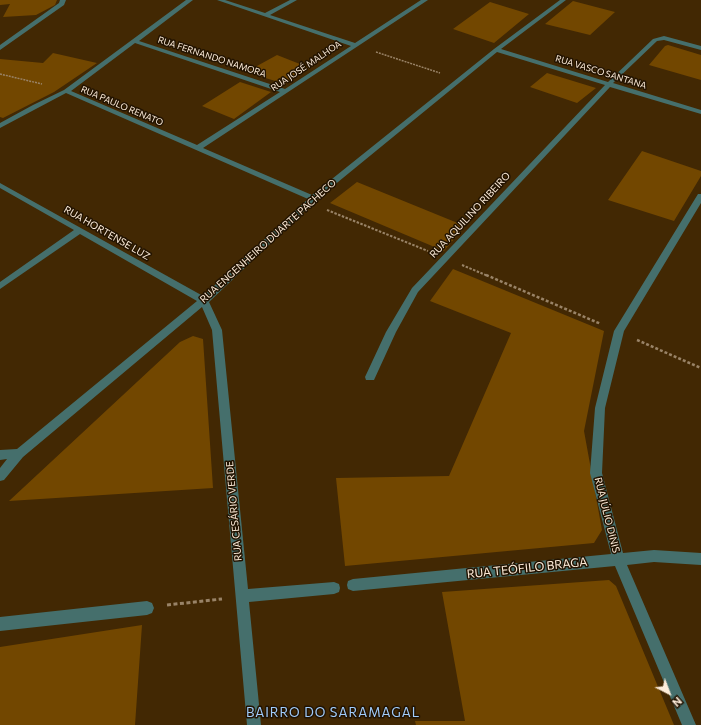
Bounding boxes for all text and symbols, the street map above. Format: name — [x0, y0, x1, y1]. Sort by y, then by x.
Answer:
street label: RUA FERNANDO NAMORA — [157, 34, 267, 80]
street label: RUA JOSÉ MALHOA — [269, 38, 343, 94]
street label: RUA VASCO SANTANA — [554, 53, 648, 91]
street label: RUA PAULO RENATO — [79, 84, 165, 128]
street label: RUA AQUILINO RIBEIRO — [427, 170, 513, 260]
street label: RUA ENGENHEIRO DUARTE PACHECO — [197, 177, 339, 305]
street label: RUA HORTENSE LUZ — [62, 203, 152, 263]
street label: RUA CESÁRIO VERDE — [224, 461, 244, 561]
street label: RUA JÚLIO DINIS — [592, 476, 622, 554]
street label: RUA TEÓFILO BRAGA — [466, 555, 588, 581]
north arrow — [649, 673, 689, 713]
text: N — [670, 695, 685, 710]
district label: BAIRRO DO SARAMAGAL — [246, 705, 420, 721]

